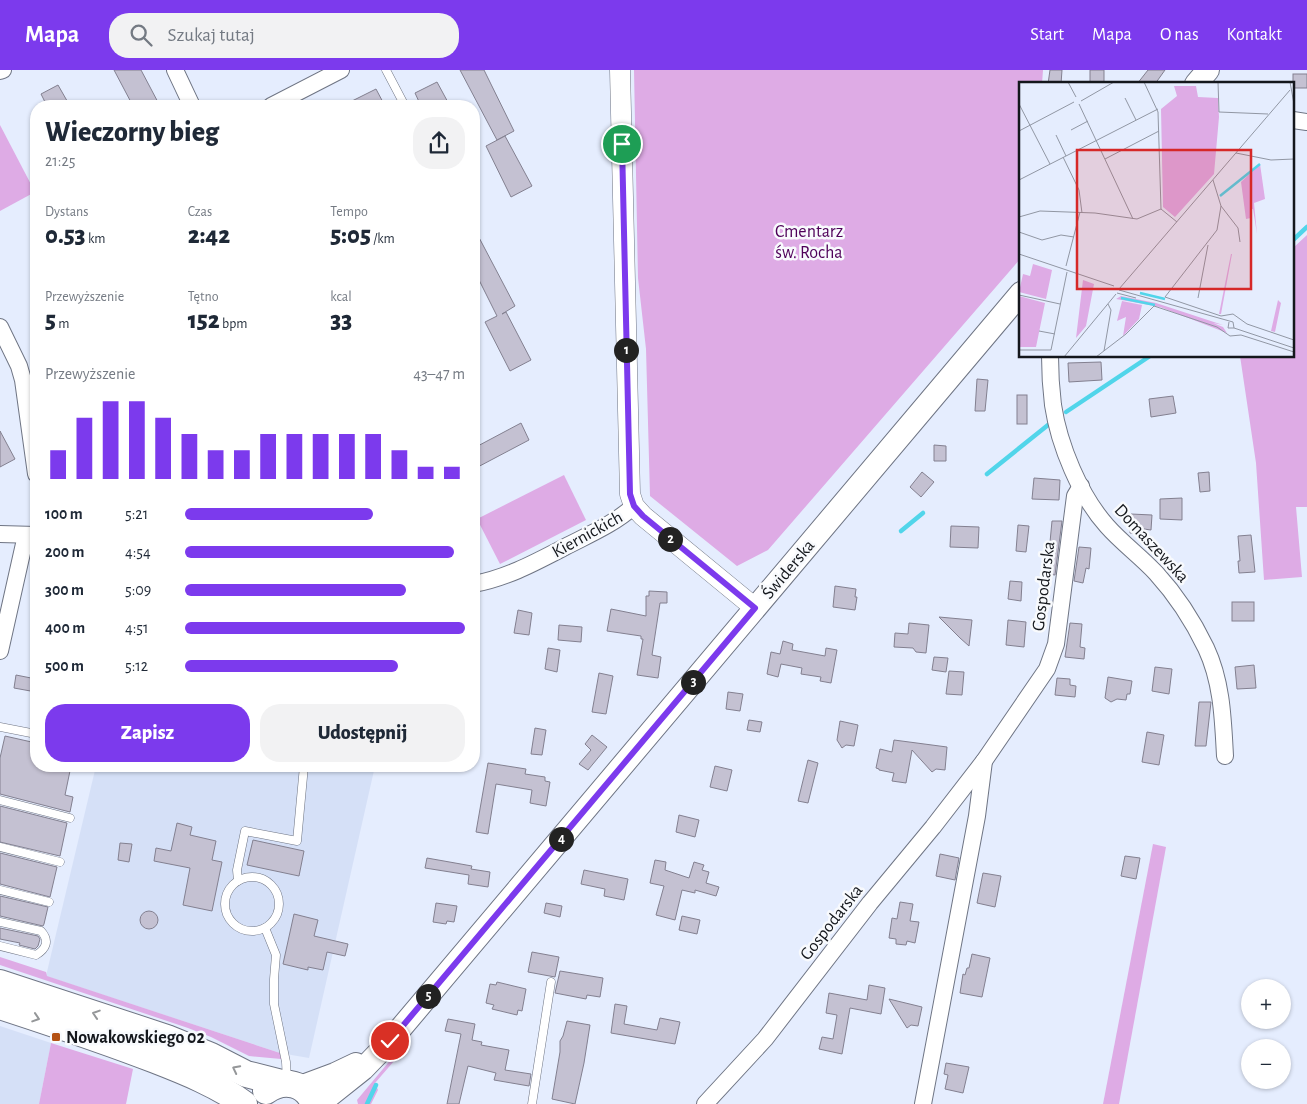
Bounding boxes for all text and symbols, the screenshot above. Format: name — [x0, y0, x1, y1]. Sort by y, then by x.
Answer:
search box — [109, 13, 459, 58]
icon: search — [127, 21, 155, 49]
text: Mapa — [25, 23, 79, 47]
text: Szukaj tutaj — [167, 26, 255, 45]
text: Start — [1030, 26, 1064, 44]
text: Mapa — [1092, 26, 1132, 44]
text: O nas — [1160, 26, 1199, 44]
text: Kontakt — [1227, 26, 1282, 44]
inset map — [1019, 82, 1294, 358]
button: share — [413, 117, 465, 169]
text: Wieczorny bieg — [45, 119, 219, 147]
pin — [601, 123, 643, 165]
icon: arrive — [608, 130, 636, 158]
text: 21:25 — [45, 153, 75, 169]
text: Dystans — [45, 205, 88, 219]
text: Czas — [188, 205, 212, 219]
text: Tempo — [330, 205, 368, 219]
text: 0.53 — [45, 223, 86, 248]
text: 2:42 — [188, 223, 230, 248]
text: 5:05 — [330, 223, 371, 248]
park label: Cmentarz św. Rocha — [775, 223, 843, 262]
text: km — [86, 232, 106, 246]
text: /km — [371, 232, 395, 246]
text: Przewyższenie — [45, 290, 124, 304]
text: Tętno — [188, 290, 219, 304]
text: kcal — [330, 290, 352, 304]
text: 5 — [45, 308, 56, 333]
text: 152 — [188, 308, 220, 333]
text: 33 — [330, 308, 352, 333]
text: m — [56, 317, 69, 331]
text: bpm — [220, 317, 248, 331]
pin: 1 — [614, 338, 638, 362]
text: 1 — [624, 343, 629, 357]
text: Przewyższenie — [45, 366, 135, 382]
text: 43–47 m — [413, 366, 465, 382]
street label: Domaszewska — [1111, 501, 1192, 586]
text: 100 m — [45, 506, 83, 522]
text: 5:21 — [125, 506, 148, 522]
street label: Kiernickich — [549, 508, 626, 562]
pin: 2 — [658, 526, 682, 552]
text: 2 — [667, 532, 674, 546]
street label: Świderska — [757, 535, 818, 603]
street label: Gospodarska — [1030, 540, 1058, 632]
text: 200 m — [45, 544, 85, 560]
text: 4:54 — [125, 544, 151, 560]
text: 300 m — [45, 582, 84, 598]
text: 5:09 — [125, 582, 151, 598]
text: 400 m — [45, 620, 85, 636]
text: 4:51 — [125, 620, 149, 636]
text: 500 m — [45, 658, 84, 674]
text: 5:12 — [125, 658, 148, 674]
pin: 3 — [680, 670, 706, 694]
text: 3 — [690, 675, 697, 689]
button: Zapisz — [45, 704, 250, 762]
button: Udostępnij — [260, 704, 465, 762]
pin: 4 — [548, 826, 574, 852]
text: 4 — [558, 832, 565, 846]
street label: Gospodarska — [797, 882, 867, 964]
map controls — [1241, 979, 1291, 1089]
button: + — [1241, 979, 1291, 1029]
pin: 5 — [416, 984, 440, 1008]
text: 5 — [425, 989, 432, 1003]
one-way arrow — [92, 1010, 101, 1020]
one-way arrow — [31, 1012, 39, 1022]
pin — [369, 1020, 411, 1062]
icon: check — [376, 1027, 404, 1055]
place label: Nowakowskiego 02 — [66, 1029, 205, 1047]
marker: Nowakowskiego 02 — [50, 1031, 62, 1043]
button: − — [1241, 1039, 1291, 1089]
one-way arrow — [232, 1065, 241, 1075]

